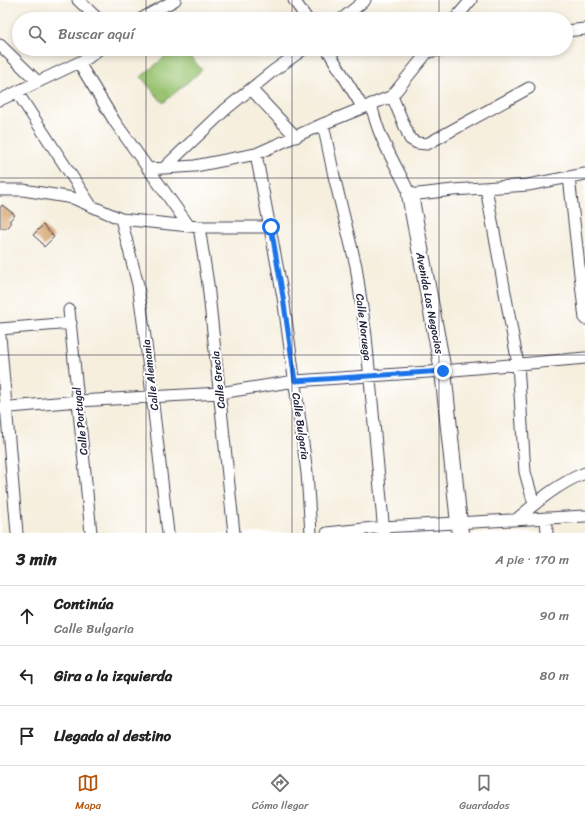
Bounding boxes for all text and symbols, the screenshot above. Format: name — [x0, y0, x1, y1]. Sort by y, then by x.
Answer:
search box — [12, 12, 573, 56]
text: Buscar aquí — [58, 21, 135, 47]
icon: search — [26, 23, 48, 45]
route start — [262, 218, 280, 236]
street label: Avenida Los Negocios — [410, 250, 449, 357]
street label: Calle Noruega — [350, 292, 377, 362]
street label: Calle Alemania — [137, 338, 164, 411]
street label: Calle Grecia — [206, 350, 231, 410]
route end — [434, 362, 452, 380]
street label: Calle Portugal — [67, 385, 94, 456]
street label: Calle Bulgaria — [286, 391, 315, 461]
text: 3 min — [16, 544, 57, 574]
text: A pie · 170 m — [495, 548, 569, 571]
text: Continúa — [54, 591, 113, 617]
text: 90 m — [539, 604, 569, 627]
icon: ahead — [16, 605, 38, 627]
text: Calle Bulgaria — [54, 617, 134, 640]
text: Gira a la izquierda — [54, 663, 172, 689]
text: 80 m — [540, 664, 569, 687]
icon: left — [16, 665, 38, 687]
text: Llegada al destino — [54, 723, 171, 749]
icon: arrive — [16, 725, 38, 747]
tab: Mapa — [75, 772, 101, 815]
tab: Cómo llegar — [252, 772, 309, 815]
tab: Guardados — [459, 772, 510, 815]

